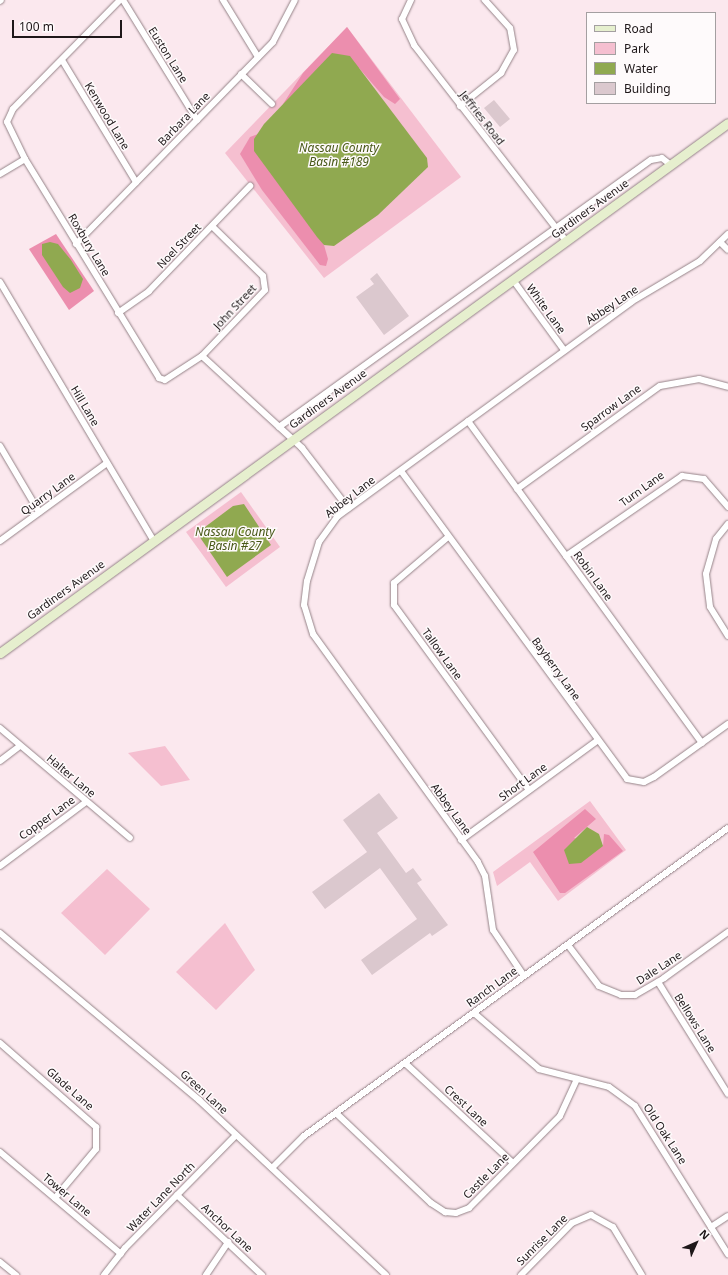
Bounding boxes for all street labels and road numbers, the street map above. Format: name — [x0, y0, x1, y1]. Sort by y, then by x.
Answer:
street label: Euston Lane — [146, 25, 190, 85]
street label: Kenwood Lane — [82, 80, 132, 152]
street label: Jeffries Road — [457, 88, 507, 148]
street label: Barbara Lane — [155, 90, 213, 148]
street label: Gardiners Avenue — [549, 177, 631, 241]
street label: Roxbury Lane — [65, 211, 113, 279]
street label: Noel Street — [154, 221, 204, 271]
street label: John Street — [211, 282, 259, 332]
street label: White Lane — [524, 282, 568, 336]
street label: Abbey Lane — [583, 283, 641, 327]
street label: Gardiners Avenue — [287, 367, 369, 431]
street label: Sparrow Lane — [579, 382, 643, 434]
street label: Hill Lane — [68, 384, 102, 428]
street label: Turn Lane — [617, 469, 667, 509]
street label: Quarry Lane — [18, 470, 78, 518]
street label: Abbey Lane — [322, 473, 378, 521]
street label: Robin Lane — [571, 549, 615, 603]
street label: Gardiners Avenue — [25, 558, 107, 622]
street label: Tallow Lane — [419, 626, 465, 682]
street label: Bayberry Lane — [529, 635, 583, 703]
street label: Halter Lane — [44, 752, 98, 800]
street label: Short Lane — [497, 760, 549, 804]
street label: Abbey Lane — [428, 781, 474, 837]
street label: Copper Lane — [17, 793, 77, 843]
street label: Dale Lane — [634, 949, 684, 987]
street label: Ranch Lane — [464, 964, 520, 1010]
street label: Bellows Lane — [672, 991, 718, 1055]
street label: Glade Lane — [44, 1065, 96, 1113]
street label: Green Lane — [178, 1067, 230, 1117]
street label: Crest Lane — [442, 1083, 490, 1129]
street label: Old Oak Lane — [641, 1101, 689, 1167]
street label: Castle Lane — [460, 1150, 512, 1202]
street label: Water Lane North — [124, 1159, 198, 1235]
street label: Tower Lane — [40, 1171, 94, 1219]
street label: Anchor Lane — [199, 1201, 255, 1255]
street label: Sunrise Lane — [514, 1212, 570, 1268]

